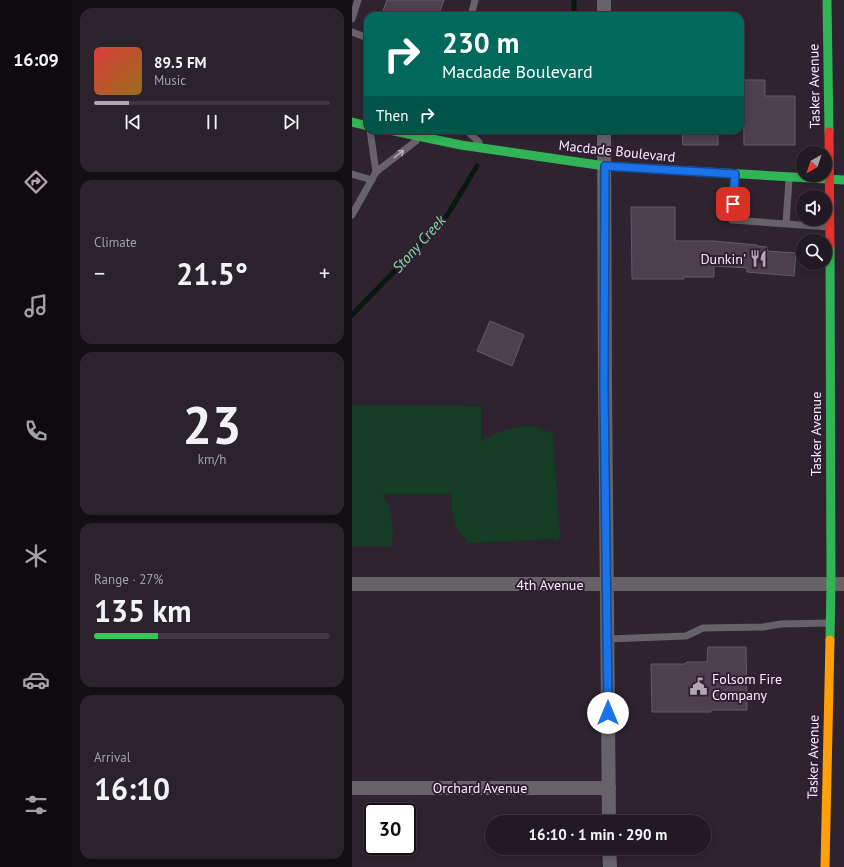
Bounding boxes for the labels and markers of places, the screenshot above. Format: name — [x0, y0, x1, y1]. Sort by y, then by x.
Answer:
pin — [716, 187, 750, 221]
restaurant icon: Dunkin' — [749, 249, 769, 269]
place label: Dunkin' — [700, 250, 746, 268]
place label: Folsom Fire Company — [712, 670, 782, 704]
public building icon: Folsom Fire Company — [689, 677, 709, 697]

